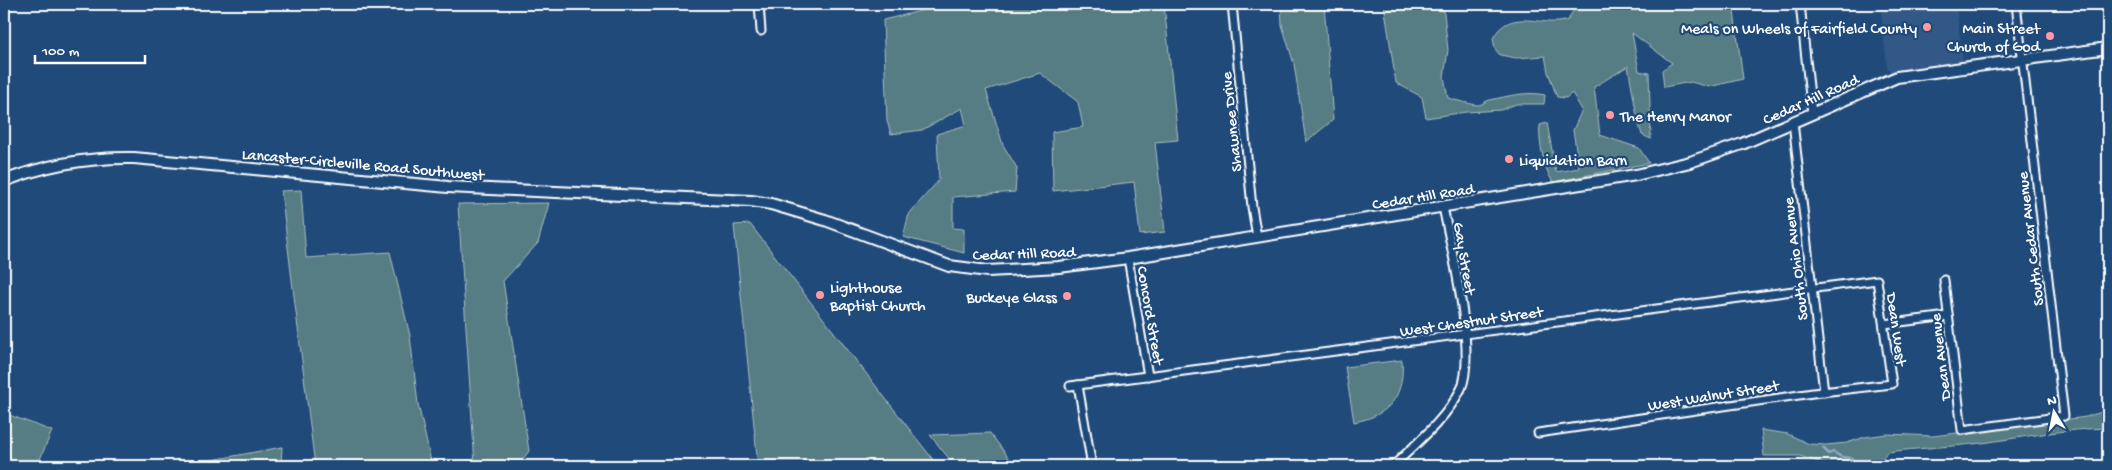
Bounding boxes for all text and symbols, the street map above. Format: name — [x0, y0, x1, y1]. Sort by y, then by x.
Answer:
place label: Meals on Wheels of Fairfield County — [1681, 21, 1917, 40]
marker: Meals on Wheels of Fairfield County — [1921, 21, 1933, 33]
place label: Main Street Church of God — [1947, 21, 2042, 58]
marker: Main Street Church of God — [2044, 30, 2056, 42]
scale bar — [35, 32, 145, 64]
text: 100 m — [41, 43, 80, 61]
street label: Shawnee Drive — [1219, 70, 1248, 172]
street label: Cedar Hill Road — [1760, 71, 1864, 131]
marker: The Henry Manor — [1604, 109, 1616, 121]
place label: The Henry Manor — [1619, 109, 1732, 128]
street label: Lancaster-Circleville Road Southwest — [241, 146, 486, 187]
marker: Liquidation Barn — [1503, 153, 1515, 165]
place label: Liquidation Barn — [1519, 153, 1628, 172]
street label: South Cedar Avenue — [2015, 170, 2050, 307]
street label: Cedar Hill Road — [1371, 181, 1478, 216]
street label: South Ohio Avenue — [1780, 195, 1814, 321]
street label: Gay Street — [1447, 221, 1479, 298]
street label: Cedar Hill Road — [972, 244, 1078, 267]
street label: Concord Street — [1131, 265, 1167, 368]
place label: Lighthouse Baptist Church — [829, 280, 926, 317]
marker: Lighthouse Baptist Church — [814, 289, 826, 301]
place label: Buckeye Glass — [965, 290, 1058, 309]
marker: Buckeye Glass — [1061, 290, 1073, 302]
street label: Dean West — [1880, 291, 1909, 369]
street label: West Chestnut Street — [1399, 304, 1546, 343]
street label: Dean Avenue — [1928, 311, 1957, 402]
street label: West Walnut Street — [1647, 378, 1782, 417]
north arrow — [2030, 388, 2080, 438]
text: N — [2046, 392, 2058, 411]

